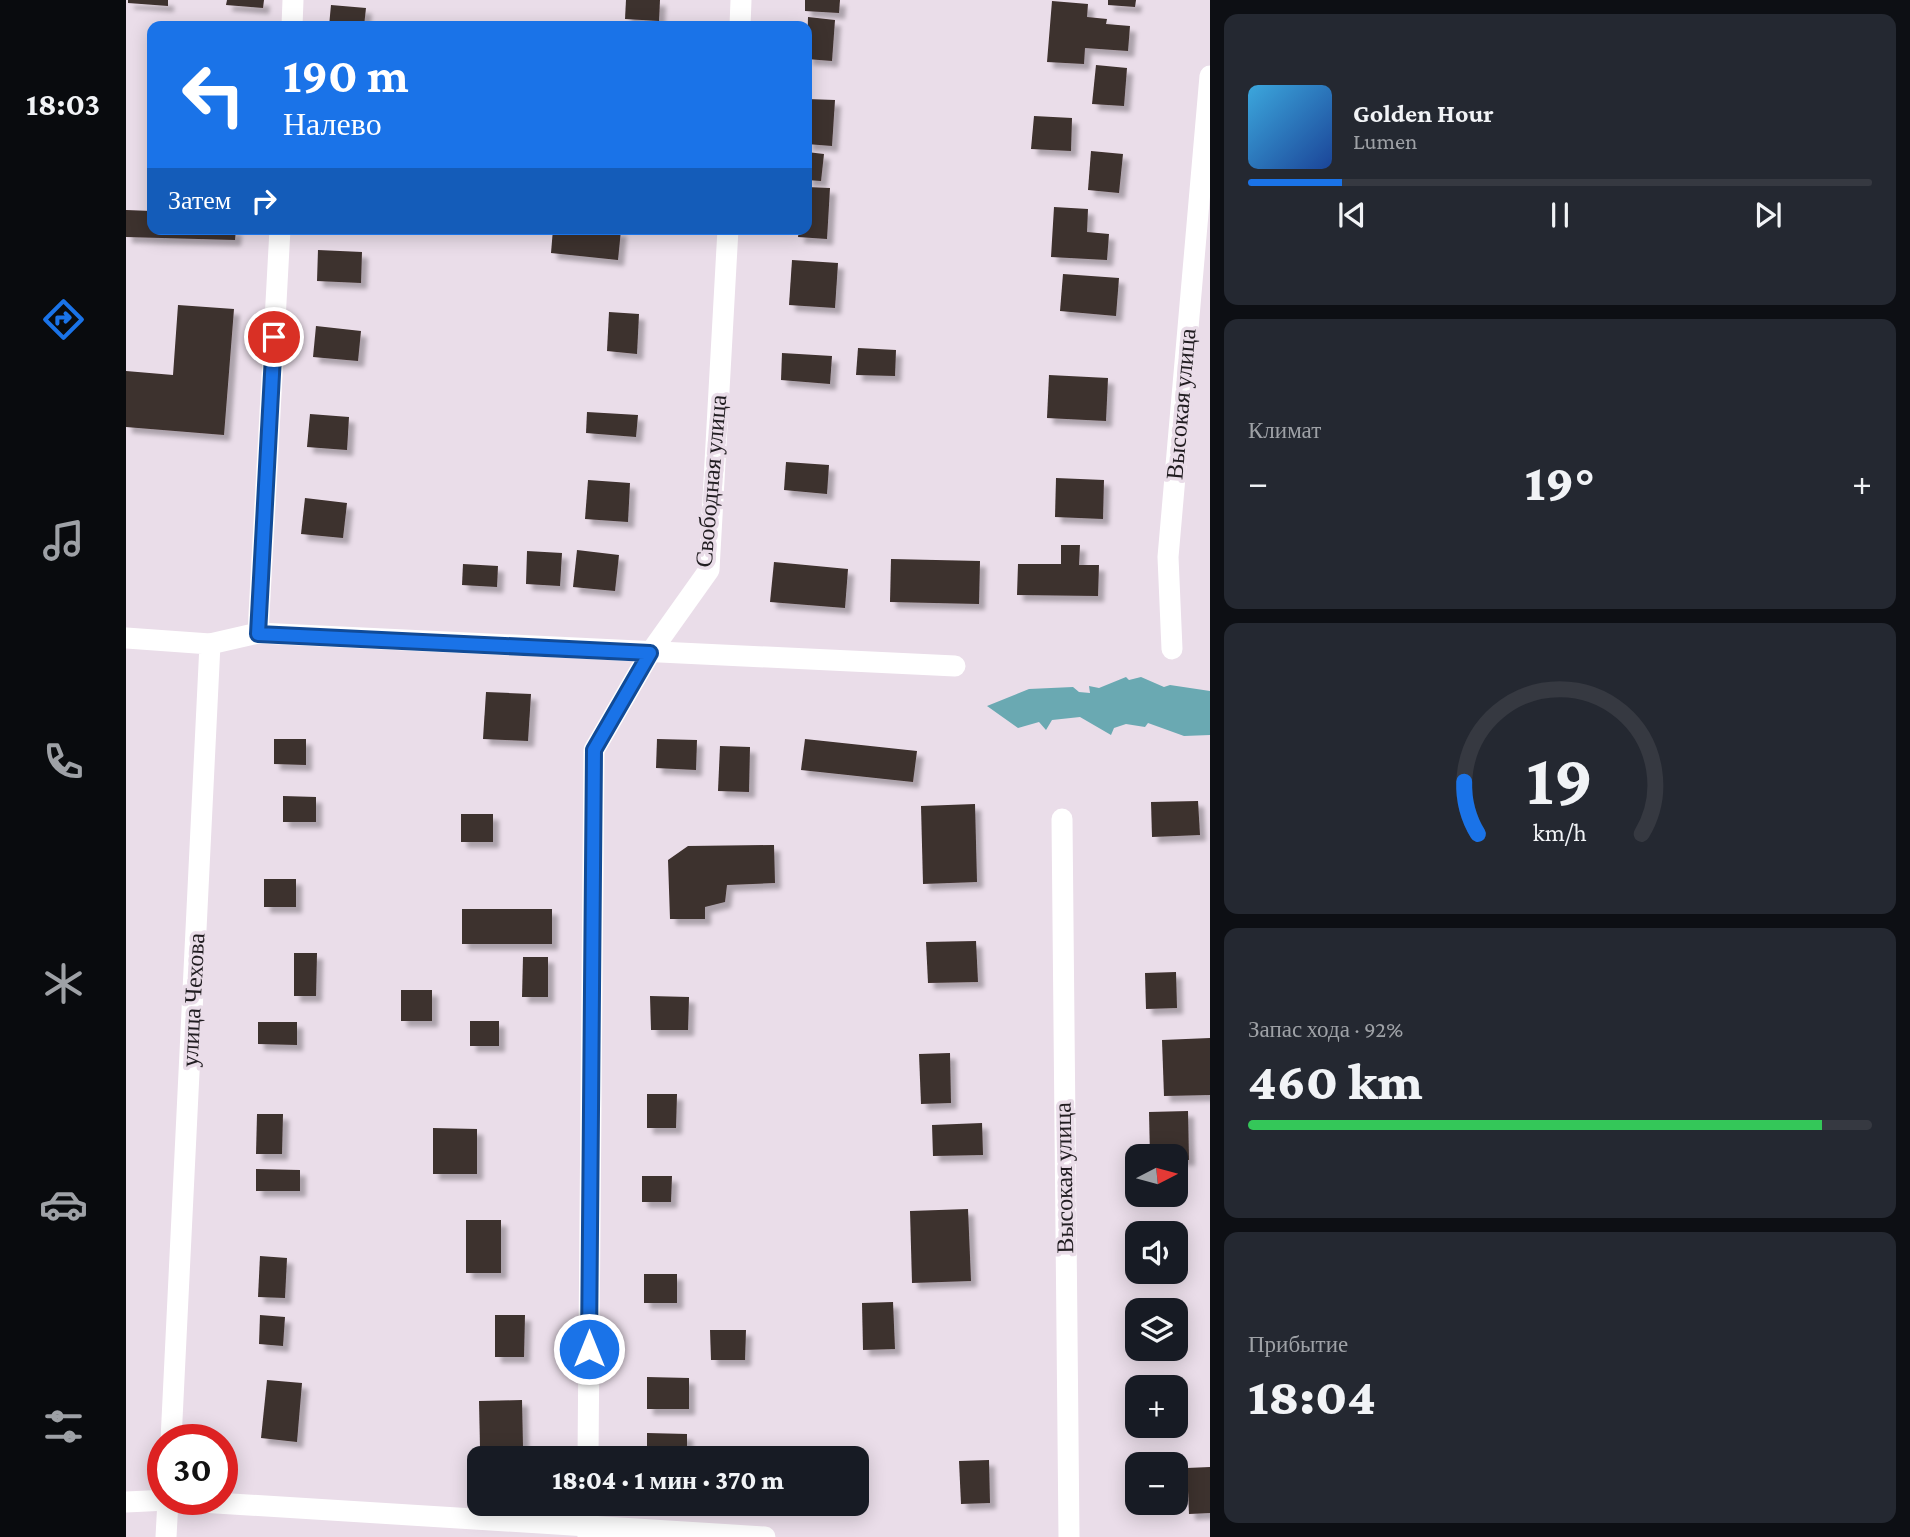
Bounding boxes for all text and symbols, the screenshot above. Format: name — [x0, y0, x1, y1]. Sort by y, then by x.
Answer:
text: 190 m — [283, 48, 409, 103]
icon: left — [168, 49, 259, 140]
text: 18:03 — [26, 86, 100, 122]
text: Golden Hour — [1353, 99, 1494, 128]
text: Налево — [283, 106, 382, 142]
text: Lumen — [1353, 128, 1417, 154]
icon: right — [245, 182, 283, 220]
text: Затем — [168, 186, 231, 215]
icon: previous — [1333, 196, 1371, 234]
icon: pause — [1541, 196, 1579, 234]
icon: next — [1749, 196, 1787, 234]
icon: directions — [39, 295, 88, 344]
pin — [244, 307, 304, 367]
icon: arrive — [255, 318, 293, 356]
street label: Высокая улица — [1160, 327, 1201, 481]
street label: Свободная улица — [690, 393, 732, 568]
text: Климат — [1248, 417, 1321, 443]
text: 19° — [1525, 453, 1595, 511]
text: − — [1248, 461, 1268, 503]
text: + — [1852, 461, 1872, 503]
icon: music — [39, 516, 88, 565]
icon: phone — [39, 737, 88, 786]
text: 19 — [1527, 740, 1593, 821]
text: km/h — [1533, 819, 1587, 846]
street label: улица Чехова — [176, 932, 210, 1068]
icon: climate — [39, 959, 88, 1008]
text: Запас хода · 92% — [1248, 1016, 1403, 1042]
text: 460 km — [1248, 1052, 1423, 1110]
street label: Высокая улица — [1049, 1102, 1078, 1254]
north arrow — [1125, 1144, 1188, 1208]
map controls — [1125, 1144, 1188, 1515]
icon: car — [39, 1180, 88, 1229]
button: sound — [1125, 1221, 1188, 1284]
button: layers — [1125, 1298, 1188, 1361]
position arrow — [552, 1312, 626, 1386]
text: Прибытие — [1248, 1331, 1348, 1357]
text: 18:04 — [1248, 1367, 1376, 1425]
button: + — [1125, 1375, 1188, 1438]
icon: filters — [39, 1402, 88, 1451]
speed limit sign: 30 — [147, 1424, 238, 1515]
button: − — [1125, 1452, 1188, 1515]
text: 18:04 · 1 мин · 370 m — [552, 1466, 784, 1495]

